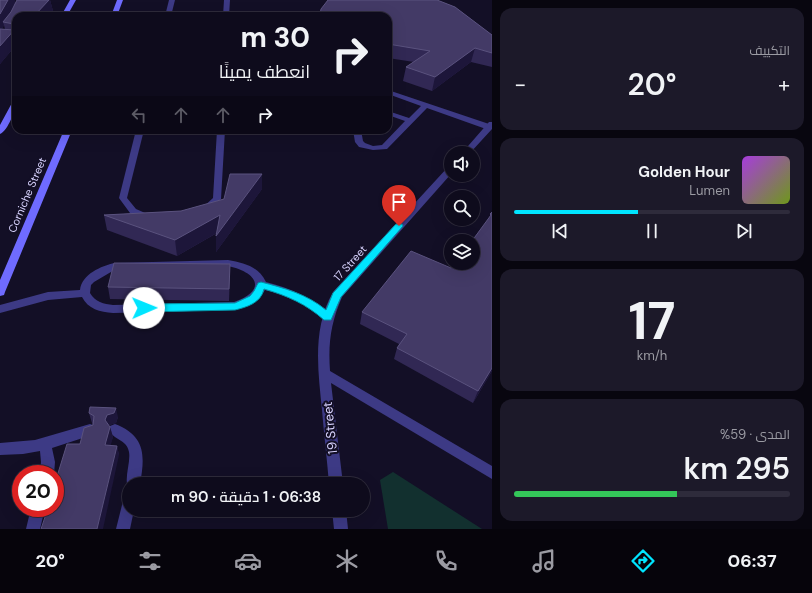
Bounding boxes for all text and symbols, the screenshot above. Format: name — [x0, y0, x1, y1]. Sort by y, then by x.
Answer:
text: 30 m — [240, 19, 310, 56]
icon: right — [324, 28, 376, 80]
text: التكييف — [749, 42, 790, 59]
text: انعطف يمينًا — [219, 60, 310, 84]
text: 20° — [628, 65, 676, 104]
text: − — [514, 70, 526, 99]
text: + — [778, 70, 790, 99]
icon: left — [128, 104, 150, 126]
icon: ahead — [170, 104, 192, 126]
icon: ahead — [212, 104, 234, 126]
icon: right — [254, 104, 276, 126]
map controls — [444, 146, 480, 270]
button: sound — [444, 146, 480, 182]
street label: Corniche Street — [5, 155, 49, 235]
text: Golden Hour — [638, 162, 730, 182]
text: Lumen — [689, 182, 730, 199]
pin — [382, 185, 416, 226]
button: search — [444, 190, 480, 226]
icon: arrive — [388, 191, 410, 213]
icon: previous — [549, 220, 571, 242]
icon: pause — [641, 220, 663, 242]
icon: next — [733, 220, 755, 242]
button: layers — [444, 234, 480, 270]
street label: 17 Street — [330, 242, 370, 284]
position arrow — [123, 287, 165, 329]
text: 17 — [629, 287, 675, 355]
text: km/h — [637, 347, 667, 364]
street label: 19 Street — [319, 401, 341, 455]
text: المدى · 59% — [720, 426, 790, 443]
text: 295 km — [684, 449, 790, 488]
speed limit sign: 20 — [12, 465, 64, 517]
text: 06:38 · 1 دقيقة · 90 m — [171, 487, 321, 507]
icon: filters — [136, 547, 164, 575]
icon: car — [234, 547, 262, 575]
icon: climate — [333, 547, 361, 575]
icon: phone — [432, 547, 460, 575]
icon: music — [530, 547, 558, 575]
icon: directions — [629, 547, 657, 575]
text: 20° — [35, 549, 65, 573]
text: 06:37 — [728, 549, 777, 573]

